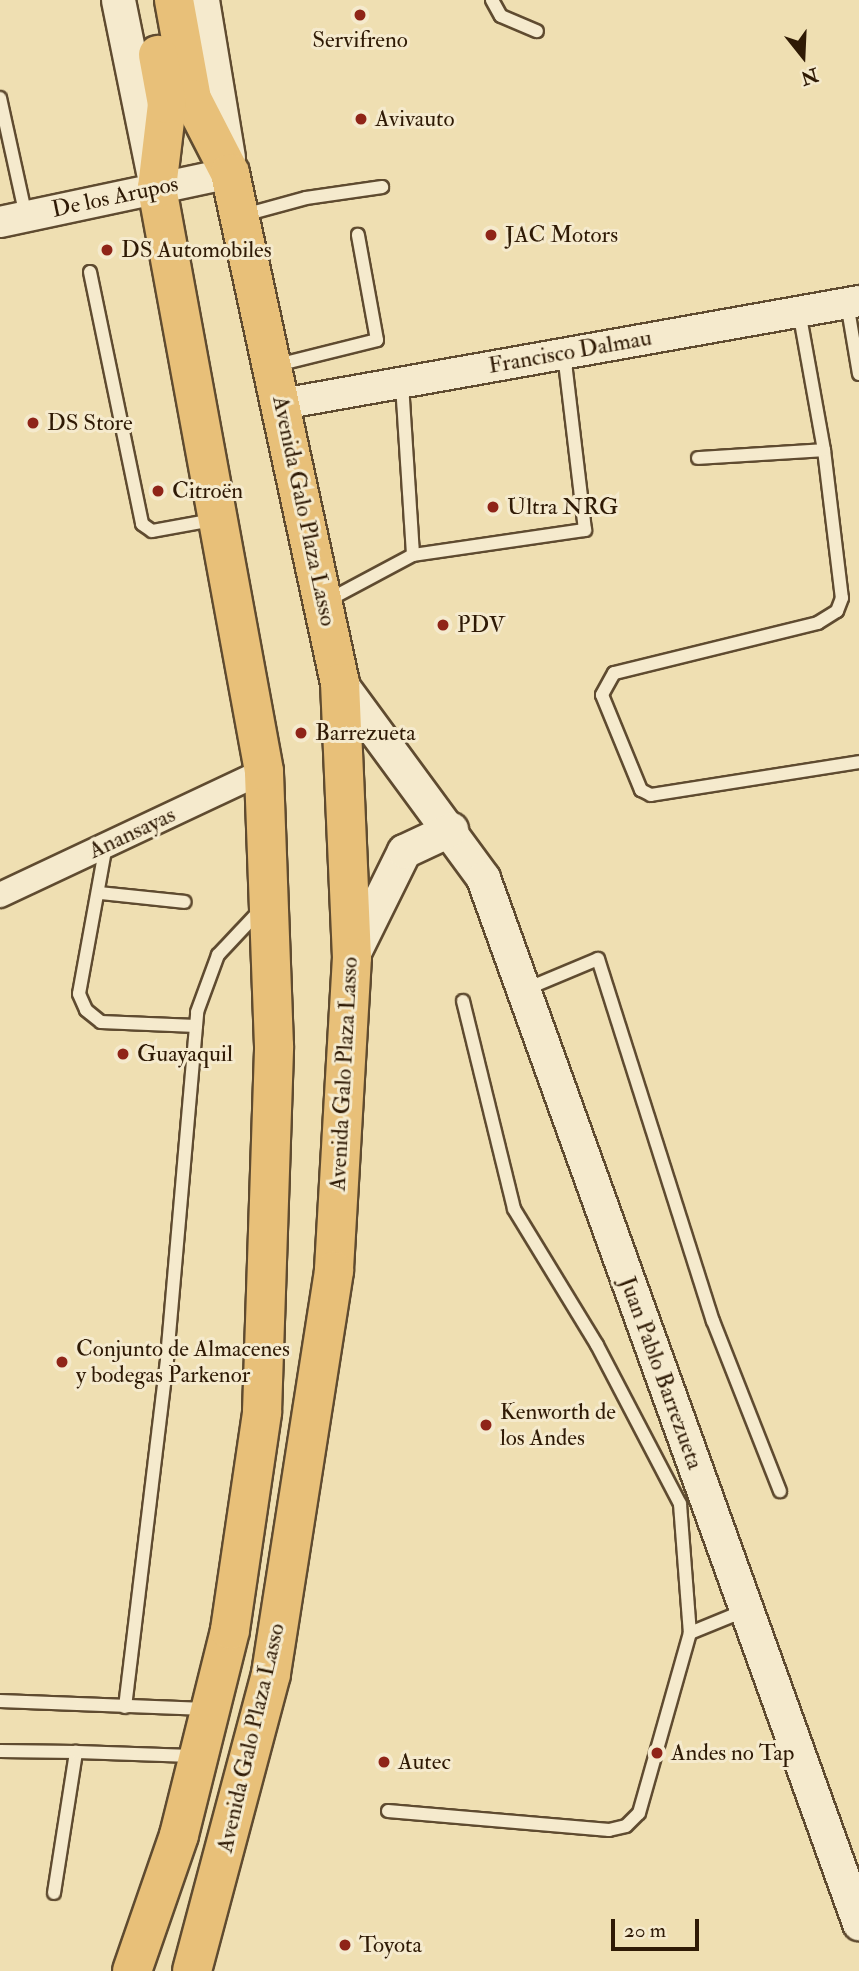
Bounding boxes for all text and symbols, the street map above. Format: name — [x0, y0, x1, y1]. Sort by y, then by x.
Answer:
marker: Servifreno — [352, 7, 368, 23]
north arrow — [768, 21, 838, 91]
place label: Servifreno — [312, 26, 408, 54]
text: N — [798, 62, 821, 90]
place label: Avivauto — [375, 105, 455, 133]
marker: Avivauto — [353, 111, 369, 127]
street label: De los Arupos — [49, 170, 181, 224]
place label: JAC Motors — [505, 221, 618, 249]
marker: JAC Motors — [483, 227, 499, 243]
place label: DS Automobiles — [121, 236, 272, 264]
marker: DS Automobiles — [99, 242, 115, 258]
street label: Francisco Dalmau — [486, 324, 654, 380]
street label: Avenida Galo Plaza Lasso — [266, 393, 342, 629]
place label: DS Store — [47, 409, 133, 437]
marker: DS Store — [25, 415, 41, 431]
place label: Citroën — [172, 477, 243, 505]
marker: Citroën — [150, 483, 166, 499]
place label: Ultra NRG — [507, 493, 618, 521]
marker: Ultra NRG — [485, 499, 501, 515]
place label: PDV — [457, 611, 505, 639]
marker: PDV — [435, 617, 451, 633]
place label: Barrezueta — [315, 719, 416, 747]
marker: Barrezueta — [293, 725, 309, 741]
street label: Anansayas — [84, 801, 180, 865]
street label: Avenida Galo Plaza Lasso — [324, 956, 364, 1192]
place label: Guayaquil — [137, 1040, 233, 1068]
marker: Guayaquil — [115, 1046, 131, 1062]
street label: Juan Pablo Barrezueta — [613, 1273, 709, 1473]
place label: Conjunto de Almacenes y bodegas Parkenor — [76, 1335, 290, 1389]
marker: Conjunto de Almacenes y bodegas Parkenor — [54, 1354, 70, 1370]
place label: Kenworth de los Andes — [500, 1398, 616, 1452]
marker: Kenworth de los Andes — [478, 1417, 494, 1433]
street label: Avenida Galo Plaza Lasso — [211, 1621, 291, 1855]
place label: Andes no Tap — [671, 1739, 794, 1767]
marker: Andes no Tap — [649, 1745, 665, 1761]
place label: Autec — [398, 1748, 451, 1776]
marker: Autec — [376, 1754, 392, 1770]
scale bar — [614, 1904, 702, 1948]
text: 20 m — [624, 1917, 666, 1944]
place label: Toyota — [359, 1931, 422, 1959]
marker: Toyota — [337, 1937, 353, 1953]

